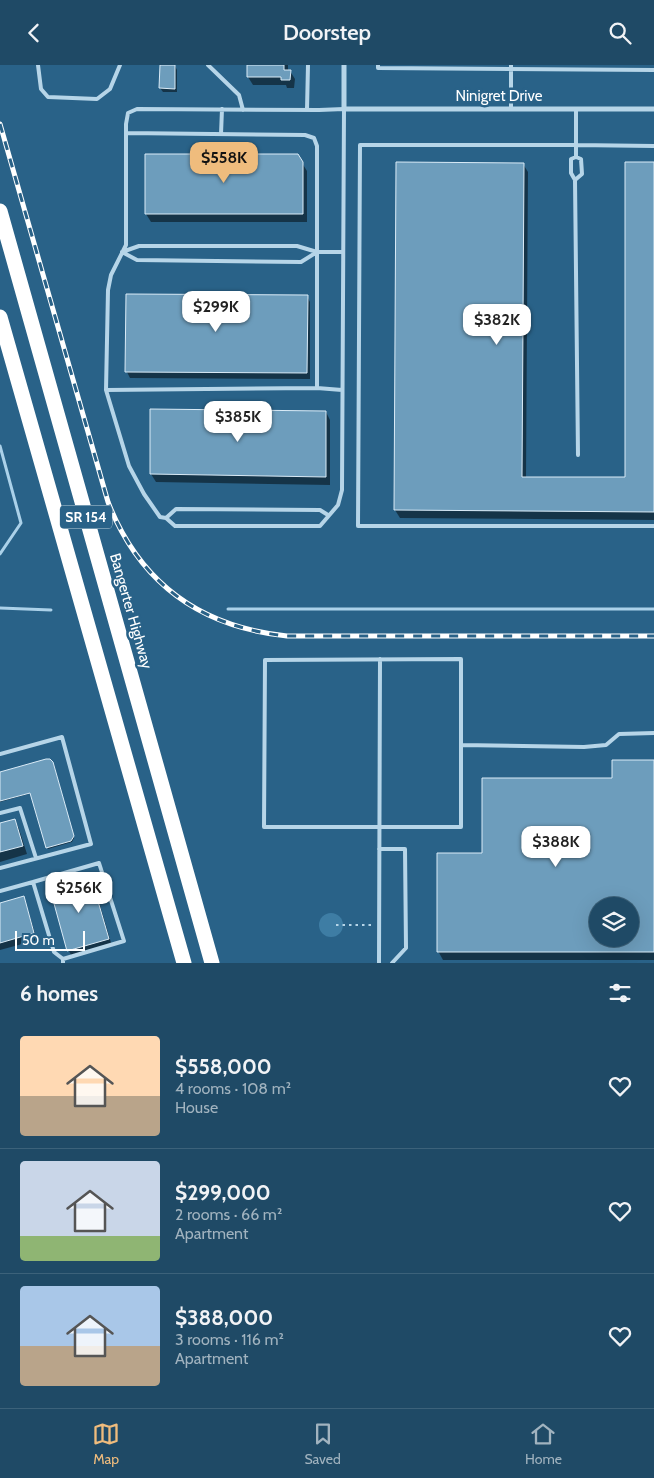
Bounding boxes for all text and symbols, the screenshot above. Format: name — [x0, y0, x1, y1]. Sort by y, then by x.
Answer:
icon: back — [20, 19, 48, 47]
text: Doorstep — [283, 19, 371, 46]
icon: search — [606, 19, 634, 47]
street label: Ninigret Drive — [456, 87, 543, 105]
pin: $558K — [189, 141, 259, 184]
text: $558K — [201, 148, 247, 167]
pin: $299K — [181, 291, 251, 333]
text: $299K — [193, 297, 239, 316]
pin: $382K — [462, 303, 532, 346]
text: $382K — [474, 310, 520, 329]
pin: $385K — [203, 401, 273, 443]
text: $385K — [215, 407, 261, 426]
road number: SR 154 — [60, 506, 112, 529]
street label: Bangerter Highway — [106, 551, 156, 671]
pin: $388K — [521, 825, 591, 868]
text: $388K — [532, 832, 580, 851]
pin: $256K — [44, 871, 114, 914]
text: $256K — [56, 878, 102, 897]
map controls — [589, 897, 639, 947]
button: layers — [589, 897, 639, 947]
scale bar — [15, 928, 85, 951]
text: 50 m — [22, 931, 55, 949]
icon: filters — [606, 979, 634, 1007]
text: 6 homes — [20, 981, 98, 1006]
text: $558,000 — [175, 1054, 272, 1079]
icon: home — [60, 1056, 120, 1116]
icon: heart — [606, 1072, 634, 1100]
text: 4 rooms · 108 m² — [175, 1079, 291, 1098]
text: House — [175, 1098, 218, 1117]
text: $299,000 — [175, 1180, 271, 1205]
icon: home — [60, 1181, 120, 1241]
icon: heart — [606, 1197, 634, 1225]
text: 2 rooms · 66 m² — [175, 1205, 282, 1224]
text: Apartment — [175, 1224, 248, 1243]
text: $388,000 — [175, 1305, 273, 1330]
icon: home — [60, 1306, 120, 1366]
icon: heart — [606, 1322, 634, 1350]
text: 3 rooms · 116 m² — [175, 1330, 284, 1349]
text: Apartment — [175, 1349, 248, 1368]
tab: Map — [92, 1420, 120, 1468]
tab: Saved — [304, 1420, 341, 1468]
tab: Home — [525, 1420, 562, 1468]

